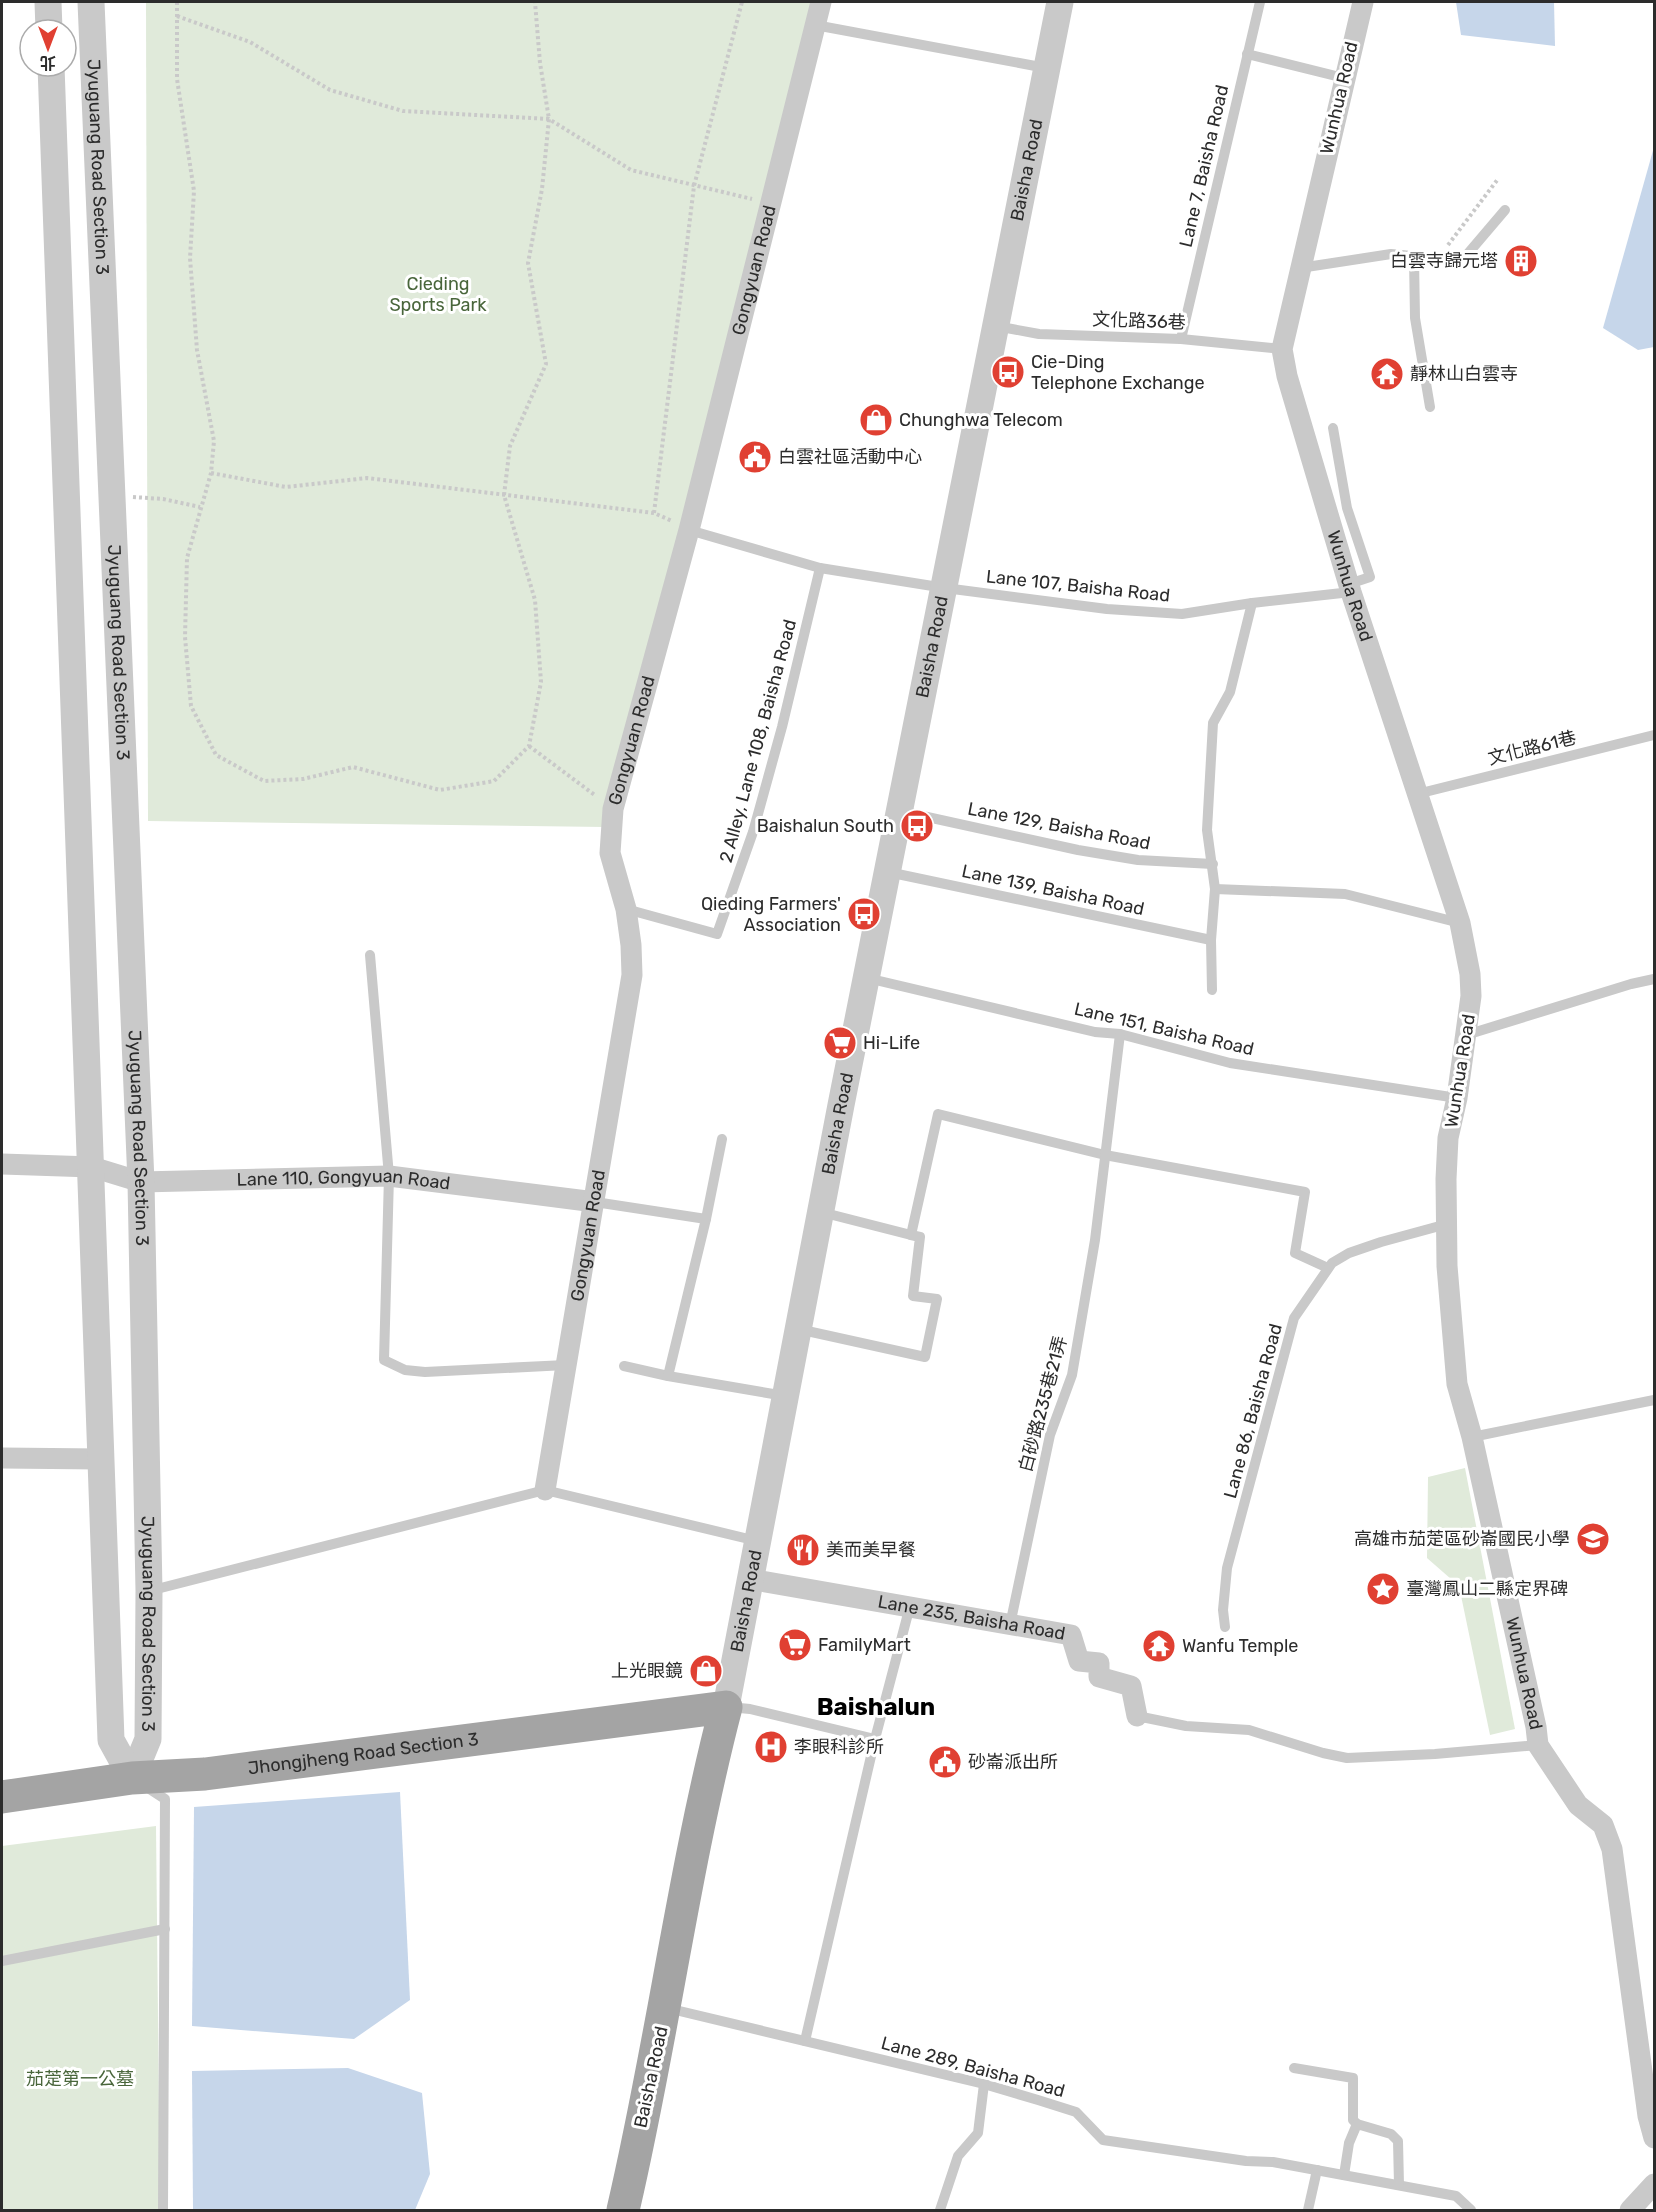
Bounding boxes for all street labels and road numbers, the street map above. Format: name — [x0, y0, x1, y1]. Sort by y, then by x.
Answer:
street label: Wunhua Road — [1315, 40, 1363, 156]
street label: Jyuguang Road Section 3 — [82, 58, 114, 275]
street label: Lane 7, Baisha Road — [1175, 83, 1233, 249]
street label: Baisha Road — [1006, 117, 1047, 223]
street label: Gongyuan Road — [727, 203, 781, 337]
street label: 文化路36巷 — [1092, 308, 1186, 334]
street label: Wunhua Road — [1322, 528, 1378, 644]
street label: Jyuguang Road Section 3 — [103, 544, 134, 761]
street label: Lane 107, Baisha Road — [985, 565, 1171, 607]
street label: Baisha Road — [911, 594, 953, 700]
street label: 2 Alley, Lane 108, Baisha Road — [715, 617, 801, 865]
street label: Gongyuan Road — [604, 673, 660, 808]
street label: 文化路61巷 — [1486, 726, 1578, 770]
street label: Lane 129, Baisha Road — [966, 797, 1152, 855]
street label: Lane 139, Baisha Road — [960, 860, 1146, 920]
street label: Lane 151, Baisha Road — [1072, 998, 1256, 1060]
street label: Wunhua Road — [1440, 1013, 1480, 1129]
street label: Jyuguang Road Section 3 — [124, 1030, 153, 1246]
street label: Baisha Road — [817, 1071, 858, 1176]
street label: Lane 110, Gongyuan Road — [236, 1165, 452, 1195]
street label: Gongyuan Road — [566, 1168, 610, 1303]
street label: Lane 86, Baisha Road — [1219, 1321, 1287, 1501]
street label: 白砂路235巷21弄 — [1014, 1333, 1072, 1475]
street label: Jyuguang Road Section 3 — [137, 1516, 160, 1732]
street label: Baisha Road — [726, 1548, 767, 1654]
street label: Lane 235, Baisha Road — [876, 1591, 1067, 1645]
street label: Wunhua Road — [1501, 1615, 1547, 1732]
street label: Jhongjheng Road Section 3 — [247, 1728, 480, 1779]
street label: Baisha Road — [629, 2024, 673, 2130]
street label: Lane 289, Baisha Road — [879, 2032, 1067, 2102]

